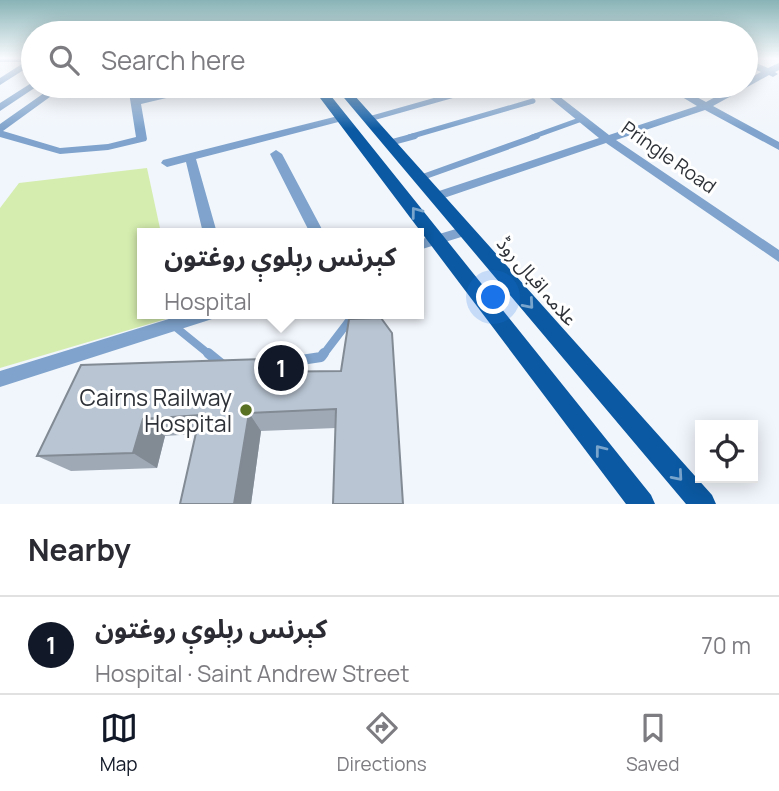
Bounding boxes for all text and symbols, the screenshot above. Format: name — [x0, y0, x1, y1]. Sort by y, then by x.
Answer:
search box — [21, 21, 758, 98]
icon: search — [45, 41, 83, 79]
text: Search here — [101, 42, 246, 78]
street label: Pringle Road — [617, 115, 721, 199]
one-way arrow — [411, 207, 424, 220]
popup — [137, 228, 424, 319]
street label: علامہ اقبال روڈ — [491, 231, 583, 331]
text: کېرنس رېلوې روغتون — [164, 238, 397, 274]
your location — [476, 280, 510, 314]
text: Hospital — [164, 285, 252, 317]
one-way arrow — [521, 296, 533, 309]
pin: 1 — [258, 342, 304, 394]
place label: Cairns Railway Hospital — [80, 381, 232, 439]
marker: Cairns Railway Hospital — [238, 402, 254, 418]
map controls — [695, 420, 758, 483]
button: locate — [695, 420, 758, 483]
one-way arrow — [595, 445, 608, 458]
one-way arrow — [670, 468, 682, 481]
text: Nearby — [28, 529, 131, 570]
text: کېرنس رېلوې روغتون — [95, 610, 327, 646]
text: 1 — [46, 629, 56, 661]
text: 70 m — [701, 629, 751, 661]
text: Hospital · Saint Andrew Street — [95, 657, 410, 689]
tab: Map — [100, 709, 138, 777]
tab: Directions — [337, 709, 427, 777]
tab: Saved — [626, 709, 679, 777]

